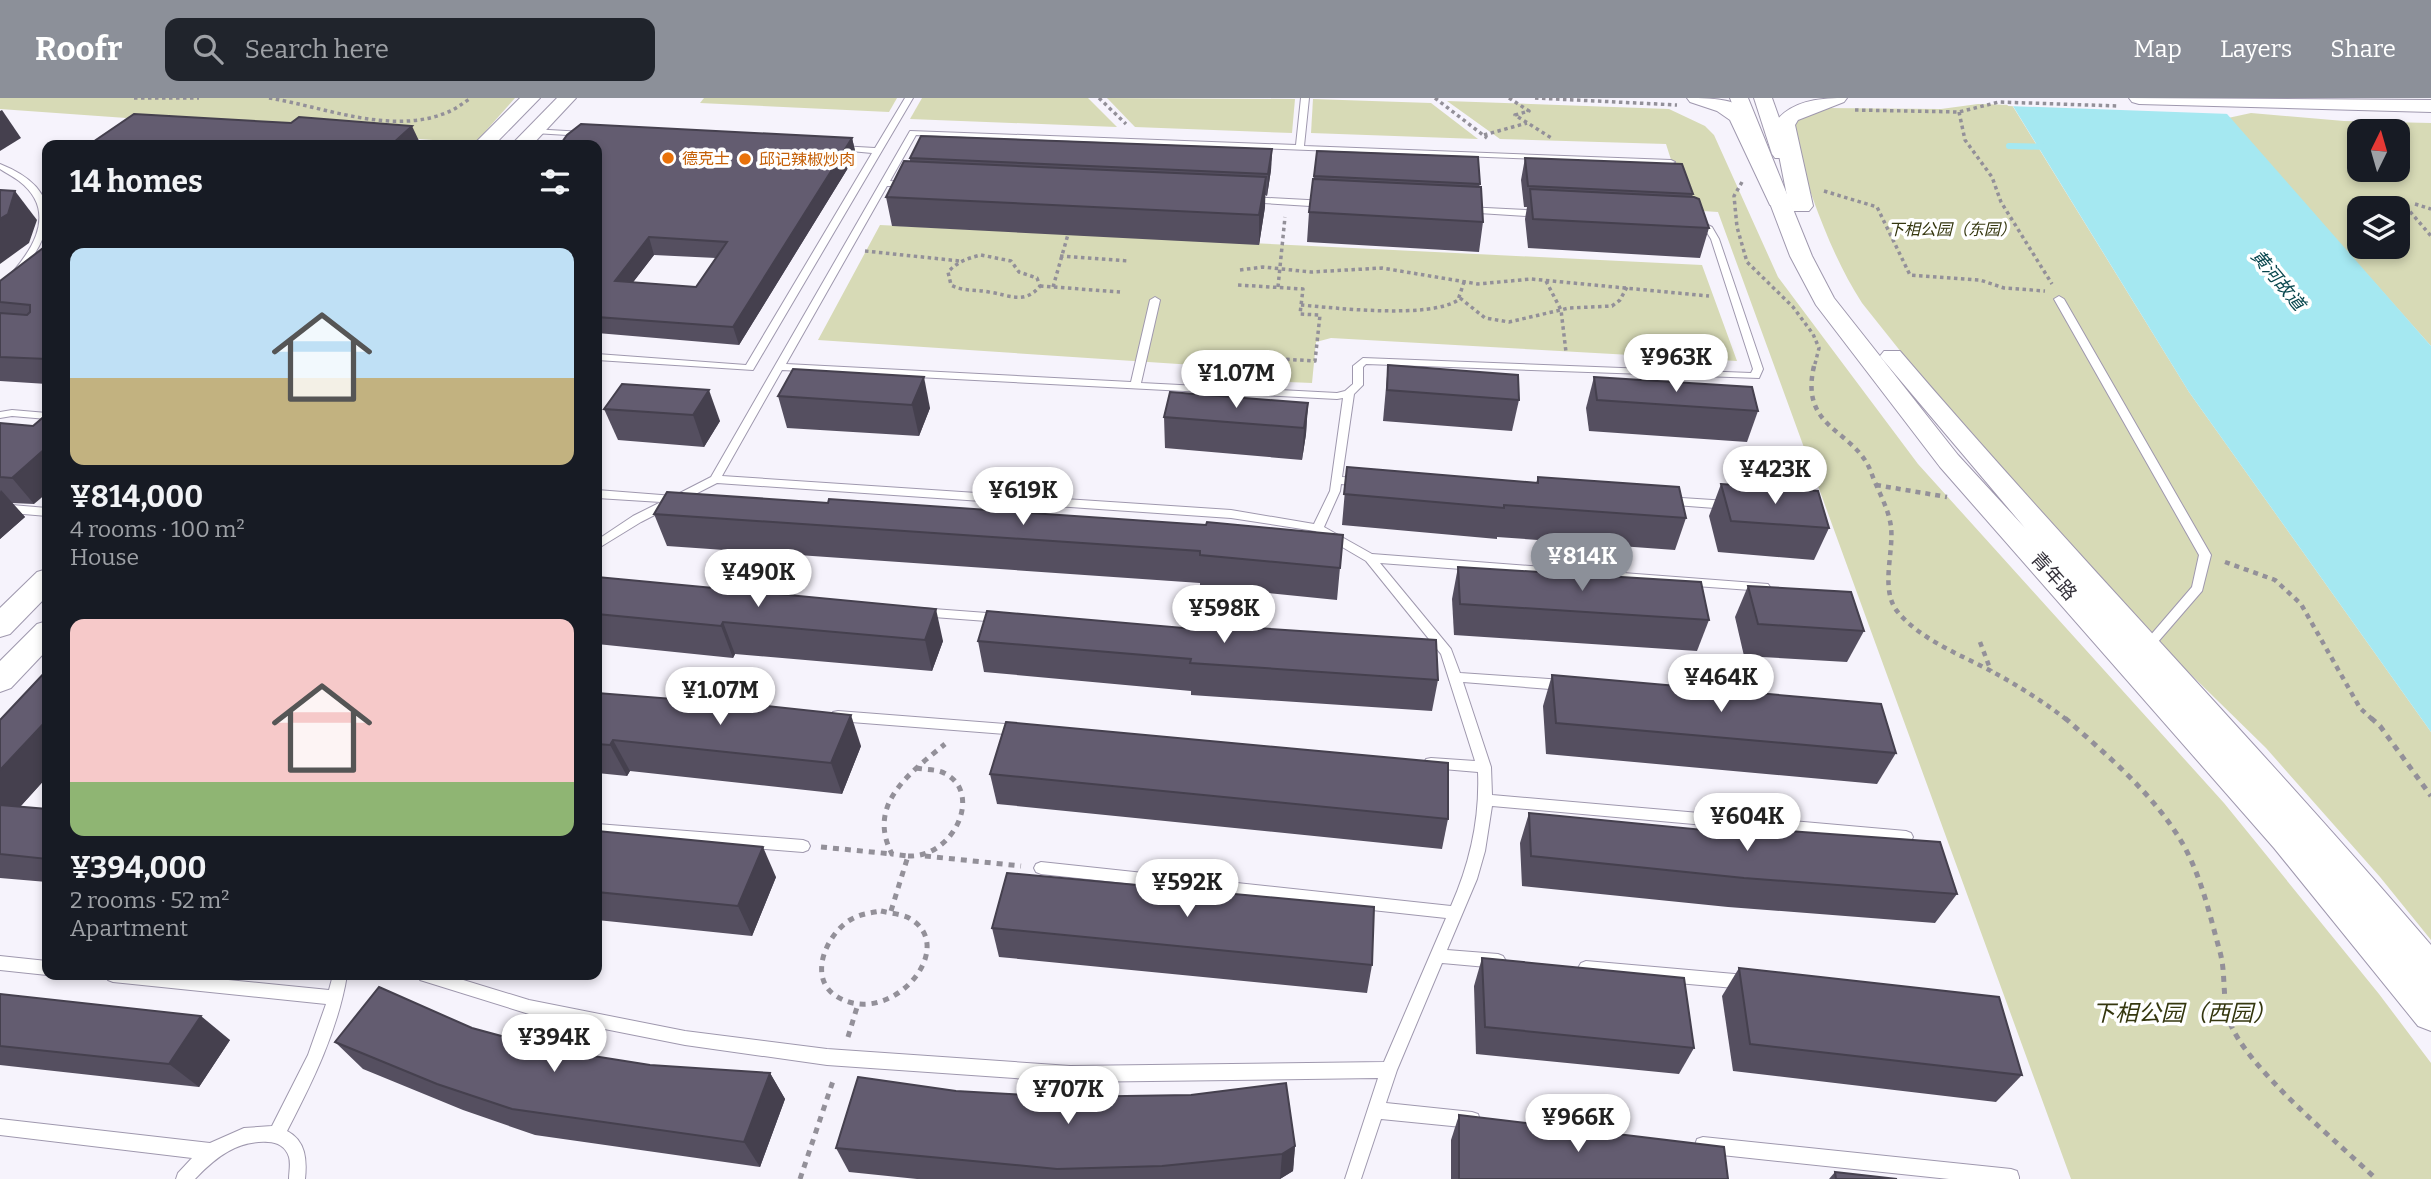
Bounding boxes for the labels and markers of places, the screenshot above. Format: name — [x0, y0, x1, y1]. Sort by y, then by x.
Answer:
place label: 德克士 — [682, 149, 730, 168]
marker: 德克士 — [660, 150, 676, 166]
place label: 邱记辣椒炒肉 — [759, 150, 855, 169]
marker: 邱记辣椒炒肉 — [737, 151, 753, 167]
pin: ¥963K — [1627, 334, 1725, 394]
pin: ¥1.07M — [1179, 350, 1293, 410]
pin: ¥423K — [1726, 446, 1824, 506]
pin: ¥619K — [974, 468, 1072, 527]
pin: ¥814K — [1533, 533, 1631, 593]
pin: ¥490K — [709, 550, 807, 609]
pin: ¥598K — [1175, 586, 1273, 645]
pin: ¥464K — [1672, 654, 1770, 714]
pin: ¥1.07M — [663, 668, 777, 727]
pin: ¥604K — [1698, 794, 1796, 853]
pin: ¥592K — [1138, 860, 1236, 919]
pin: ¥394K — [505, 1014, 603, 1074]
pin: ¥707K — [1019, 1066, 1117, 1126]
pin: ¥966K — [1529, 1094, 1627, 1154]

